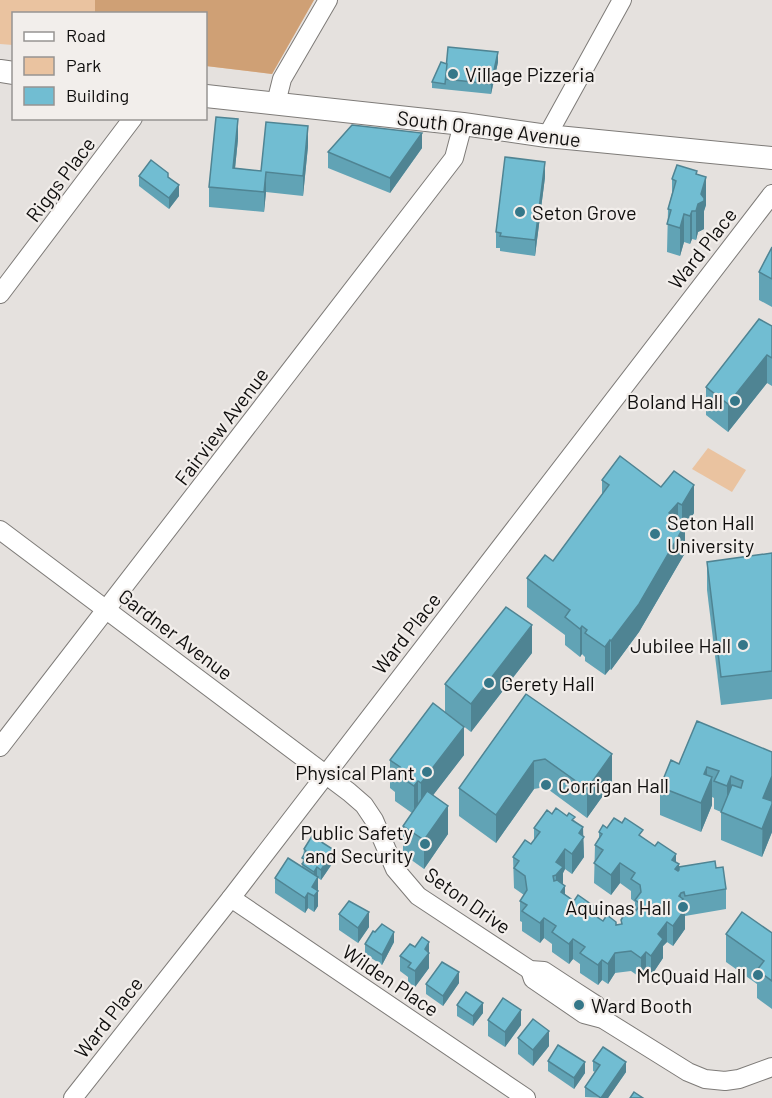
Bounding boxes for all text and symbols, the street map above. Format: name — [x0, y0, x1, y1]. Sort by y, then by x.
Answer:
legend — [12, 12, 207, 120]
text: Road — [66, 24, 106, 46]
text: Park — [66, 54, 101, 76]
place label: Village Pizzeria — [465, 62, 595, 86]
marker: Village Pizzeria — [446, 67, 460, 81]
text: Building — [66, 84, 129, 106]
street label: South Orange Avenue — [396, 105, 582, 151]
street label: Riggs Place — [20, 132, 100, 226]
place label: Seton Grove — [532, 200, 637, 224]
street label: Ward Place — [663, 203, 741, 293]
marker: Seton Grove — [513, 205, 527, 219]
street label: Fairview Avenue — [169, 363, 273, 489]
place label: Boland Hall — [627, 389, 723, 413]
marker: Boland Hall — [728, 394, 742, 408]
place label: Seton Hall University — [667, 510, 754, 557]
marker: Seton Hall University — [648, 527, 662, 541]
street label: Gardner Avenue — [114, 583, 238, 685]
street label: Ward Place — [367, 588, 445, 678]
place label: Jubilee Hall — [630, 633, 731, 657]
marker: Jubilee Hall — [736, 638, 750, 652]
place label: Gerety Hall — [501, 671, 595, 695]
marker: Gerety Hall — [482, 676, 496, 690]
place label: Physical Plant — [295, 760, 415, 784]
marker: Physical Plant — [420, 765, 434, 779]
place label: Corrigan Hall — [558, 773, 669, 797]
marker: Corrigan Hall — [539, 778, 553, 792]
place label: Public Safety and Security — [300, 820, 413, 867]
marker: Public Safety and Security — [418, 837, 432, 851]
street label: Seton Drive — [420, 862, 516, 938]
place label: Aquinas Hall — [565, 895, 671, 919]
marker: Aquinas Hall — [676, 900, 690, 914]
street label: Wilden Place — [338, 939, 444, 1021]
place label: McQuaid Hall — [636, 963, 746, 987]
marker: McQuaid Hall — [751, 968, 765, 982]
street label: Ward Place — [69, 972, 147, 1062]
place label: Ward Booth — [591, 993, 692, 1017]
marker: Ward Booth — [572, 998, 586, 1012]

